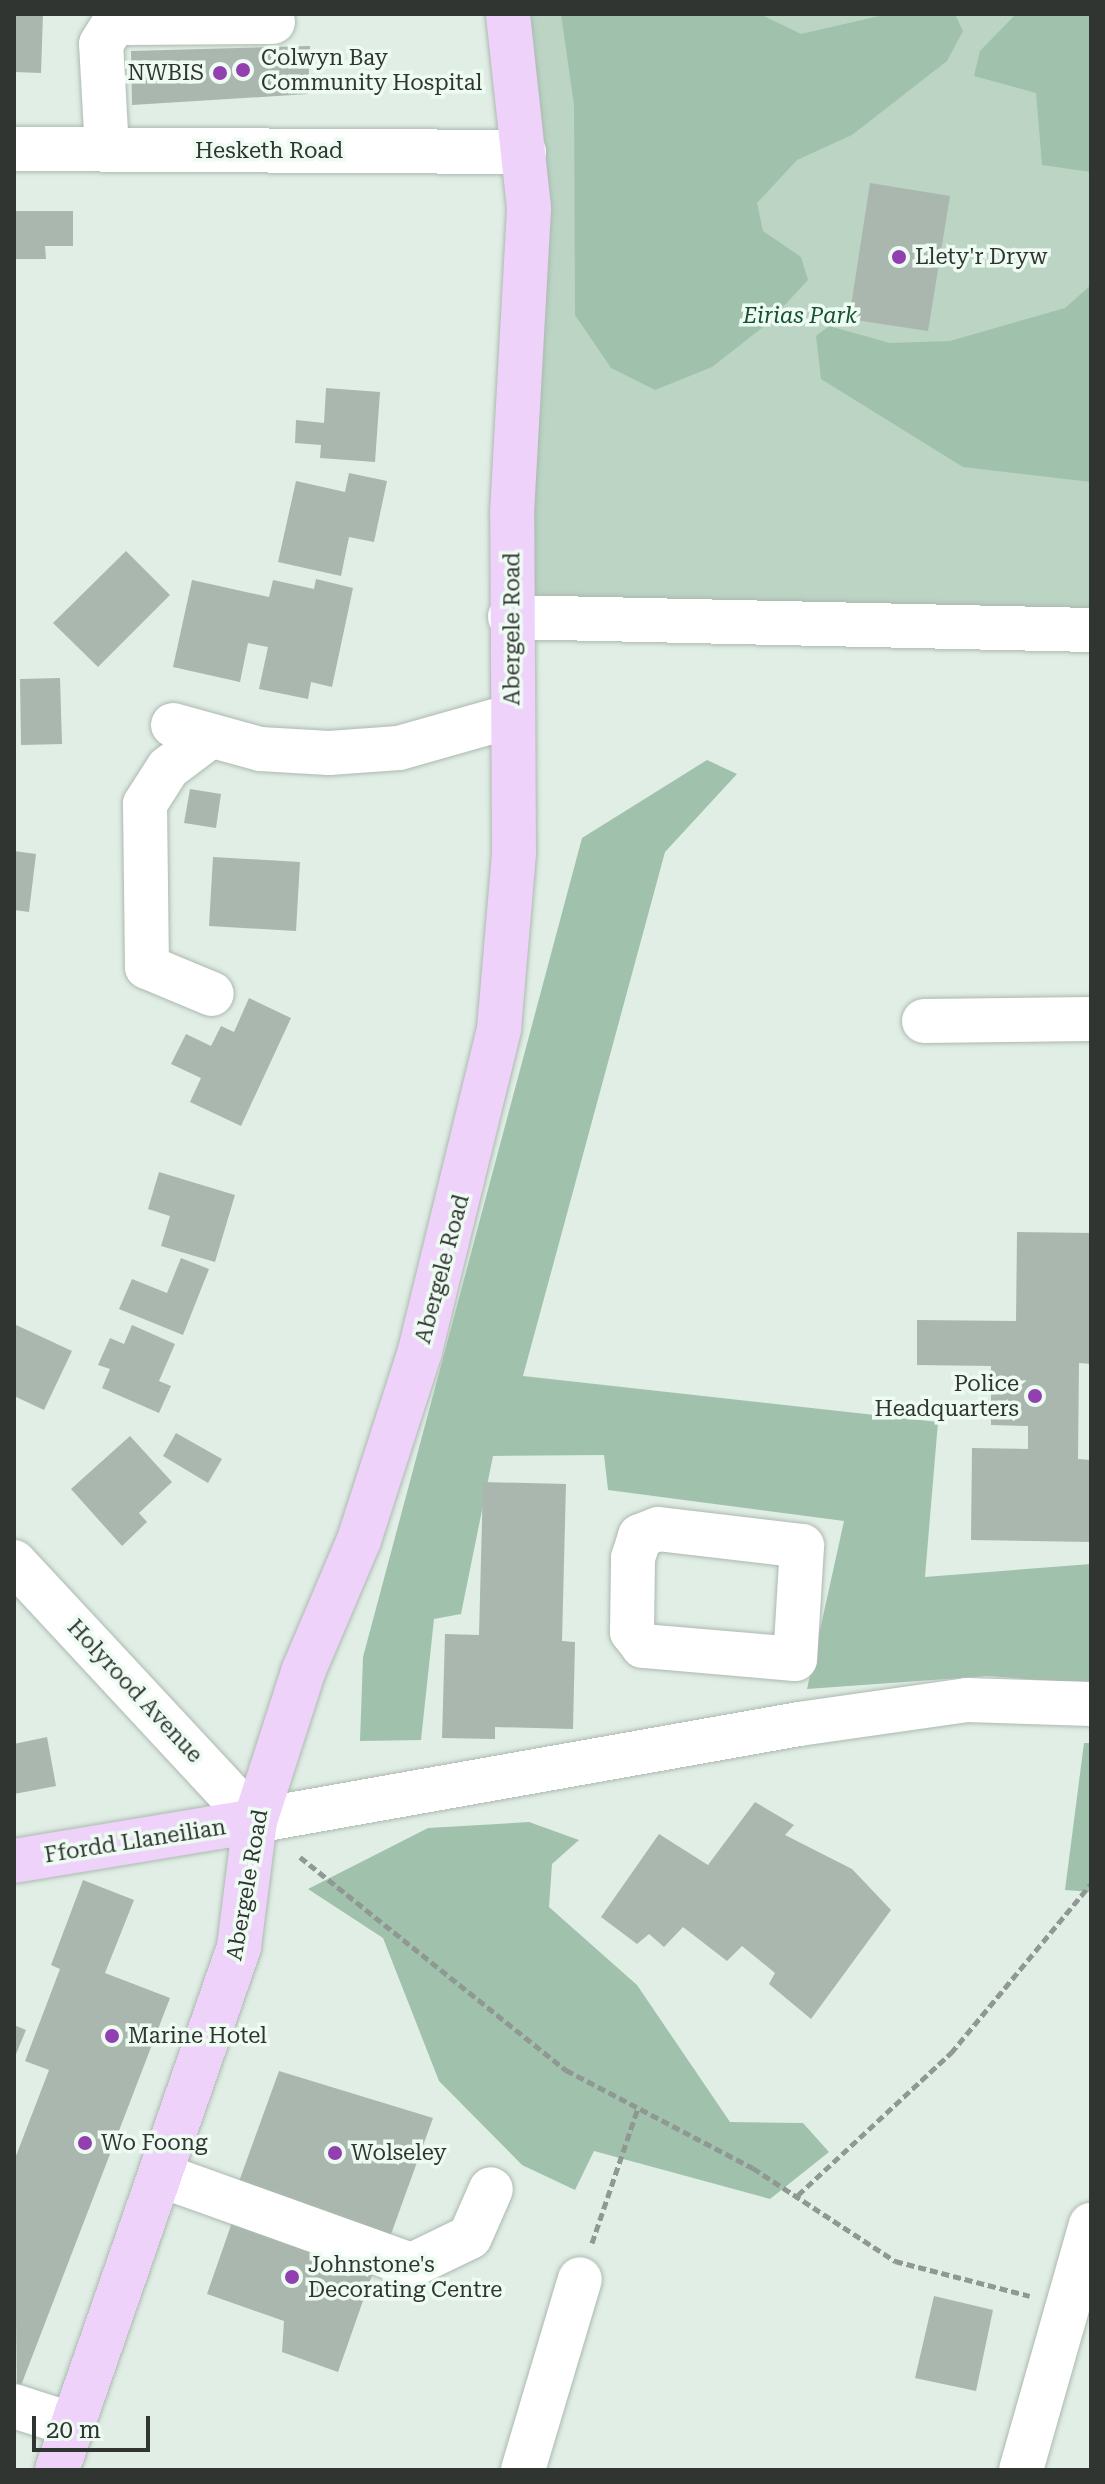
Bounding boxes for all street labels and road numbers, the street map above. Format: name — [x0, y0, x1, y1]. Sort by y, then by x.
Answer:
street label: Hesketh Road — [195, 138, 343, 164]
street label: Abergele Road — [499, 553, 525, 705]
street label: Abergele Road — [409, 1192, 475, 1346]
street label: Holyrood Avenue — [62, 1614, 208, 1768]
street label: Abergele Road — [221, 1807, 273, 1963]
street label: Ffordd Llaneilian — [42, 1814, 228, 1868]

